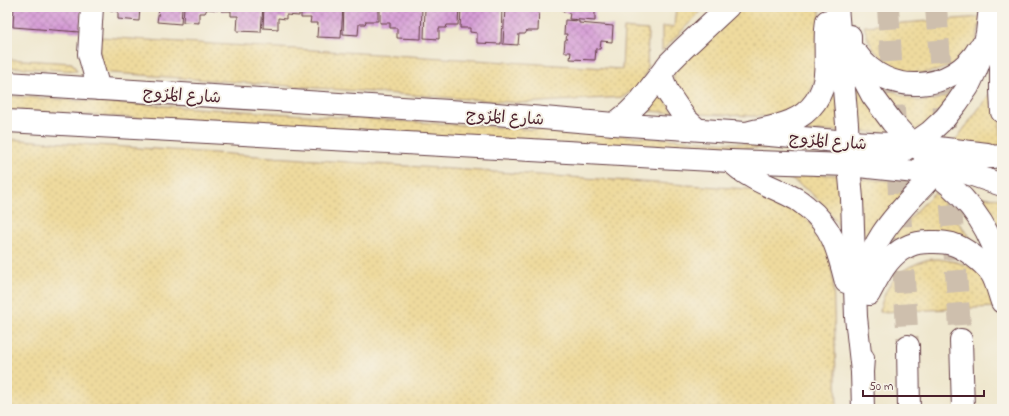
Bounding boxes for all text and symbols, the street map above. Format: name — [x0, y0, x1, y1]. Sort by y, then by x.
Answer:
street label: شارع المُرُوج — [142, 81, 222, 111]
street label: شارع المُرُوج — [465, 103, 545, 133]
street label: شارع المُرُوج — [788, 127, 868, 157]
scale bar — [863, 372, 984, 398]
text: 50 m — [869, 378, 893, 396]

